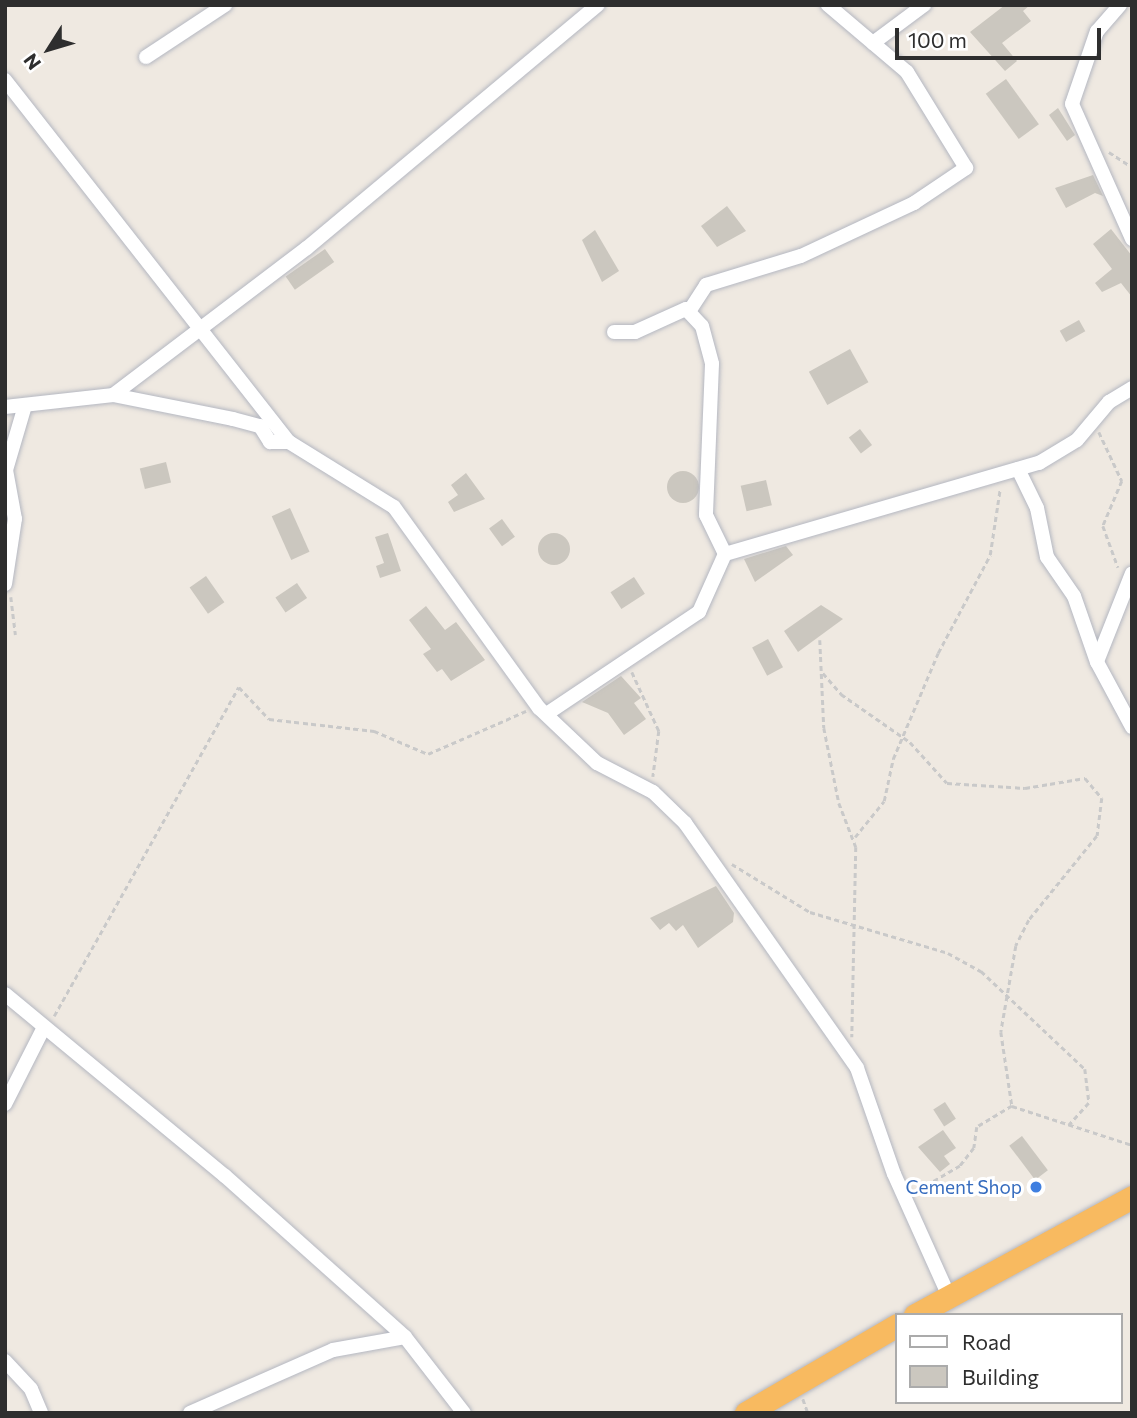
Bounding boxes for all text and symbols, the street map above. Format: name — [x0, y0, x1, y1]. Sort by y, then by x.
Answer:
north arrow — [14, 14, 84, 84]
scale bar — [899, 14, 1106, 58]
text: 100 m — [908, 27, 967, 52]
text: N — [18, 49, 45, 75]
place label: Cement Shop — [905, 1176, 1022, 1198]
marker: Cement Shop — [1028, 1179, 1044, 1195]
legend — [895, 1313, 1123, 1404]
text: Road — [962, 1329, 1011, 1354]
text: Building — [962, 1364, 1039, 1389]

